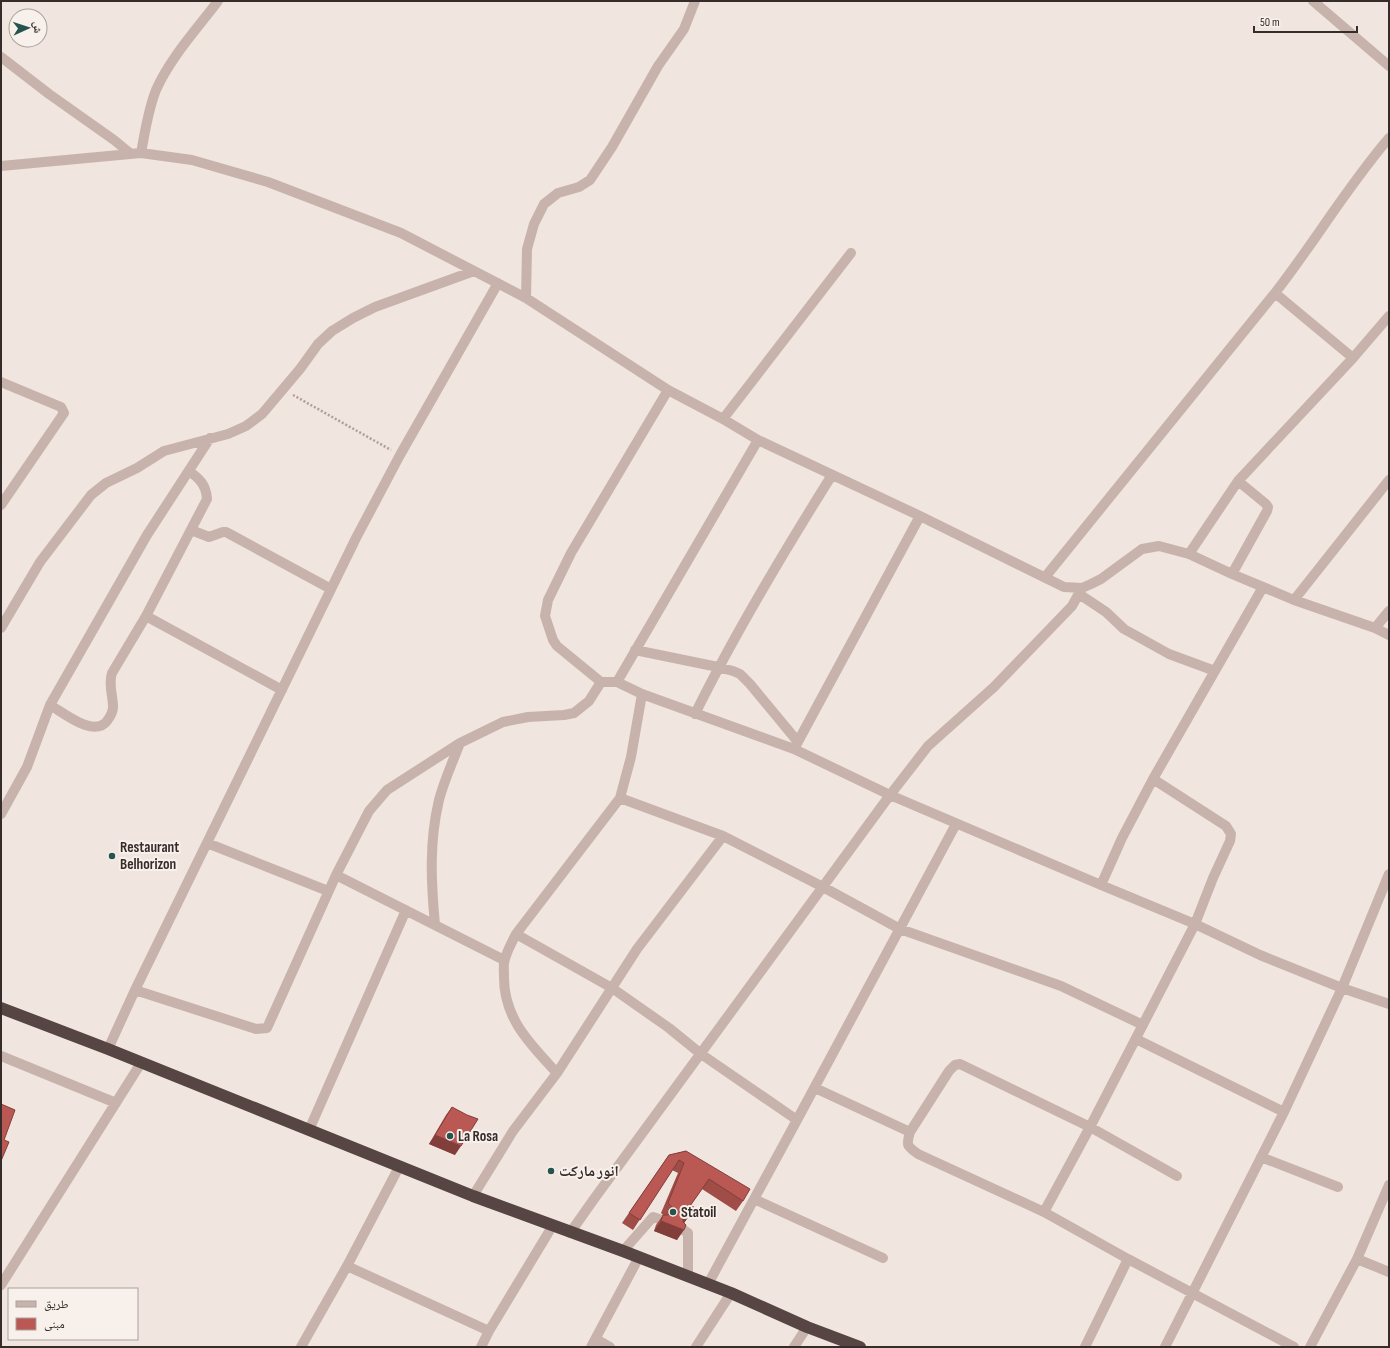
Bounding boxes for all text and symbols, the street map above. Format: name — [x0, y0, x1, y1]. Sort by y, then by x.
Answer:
north arrow — [8, 8, 48, 48]
scale bar — [1254, 8, 1357, 34]
text: 50 m — [1260, 15, 1280, 30]
text: ش — [30, 21, 44, 34]
place label: Restaurant Belhorizon — [120, 838, 179, 874]
marker: Restaurant Belhorizon — [107, 851, 117, 861]
place label: La Rosa — [458, 1127, 498, 1146]
marker: La Rosa — [445, 1131, 455, 1141]
place label: انور ماركت — [559, 1162, 619, 1181]
marker: انور ماركت — [546, 1166, 556, 1176]
place label: Statoil — [681, 1203, 716, 1222]
marker: Statoil — [668, 1207, 678, 1217]
legend — [8, 1288, 138, 1340]
text: طريق — [44, 1297, 69, 1312]
text: مبنى — [44, 1317, 65, 1332]

